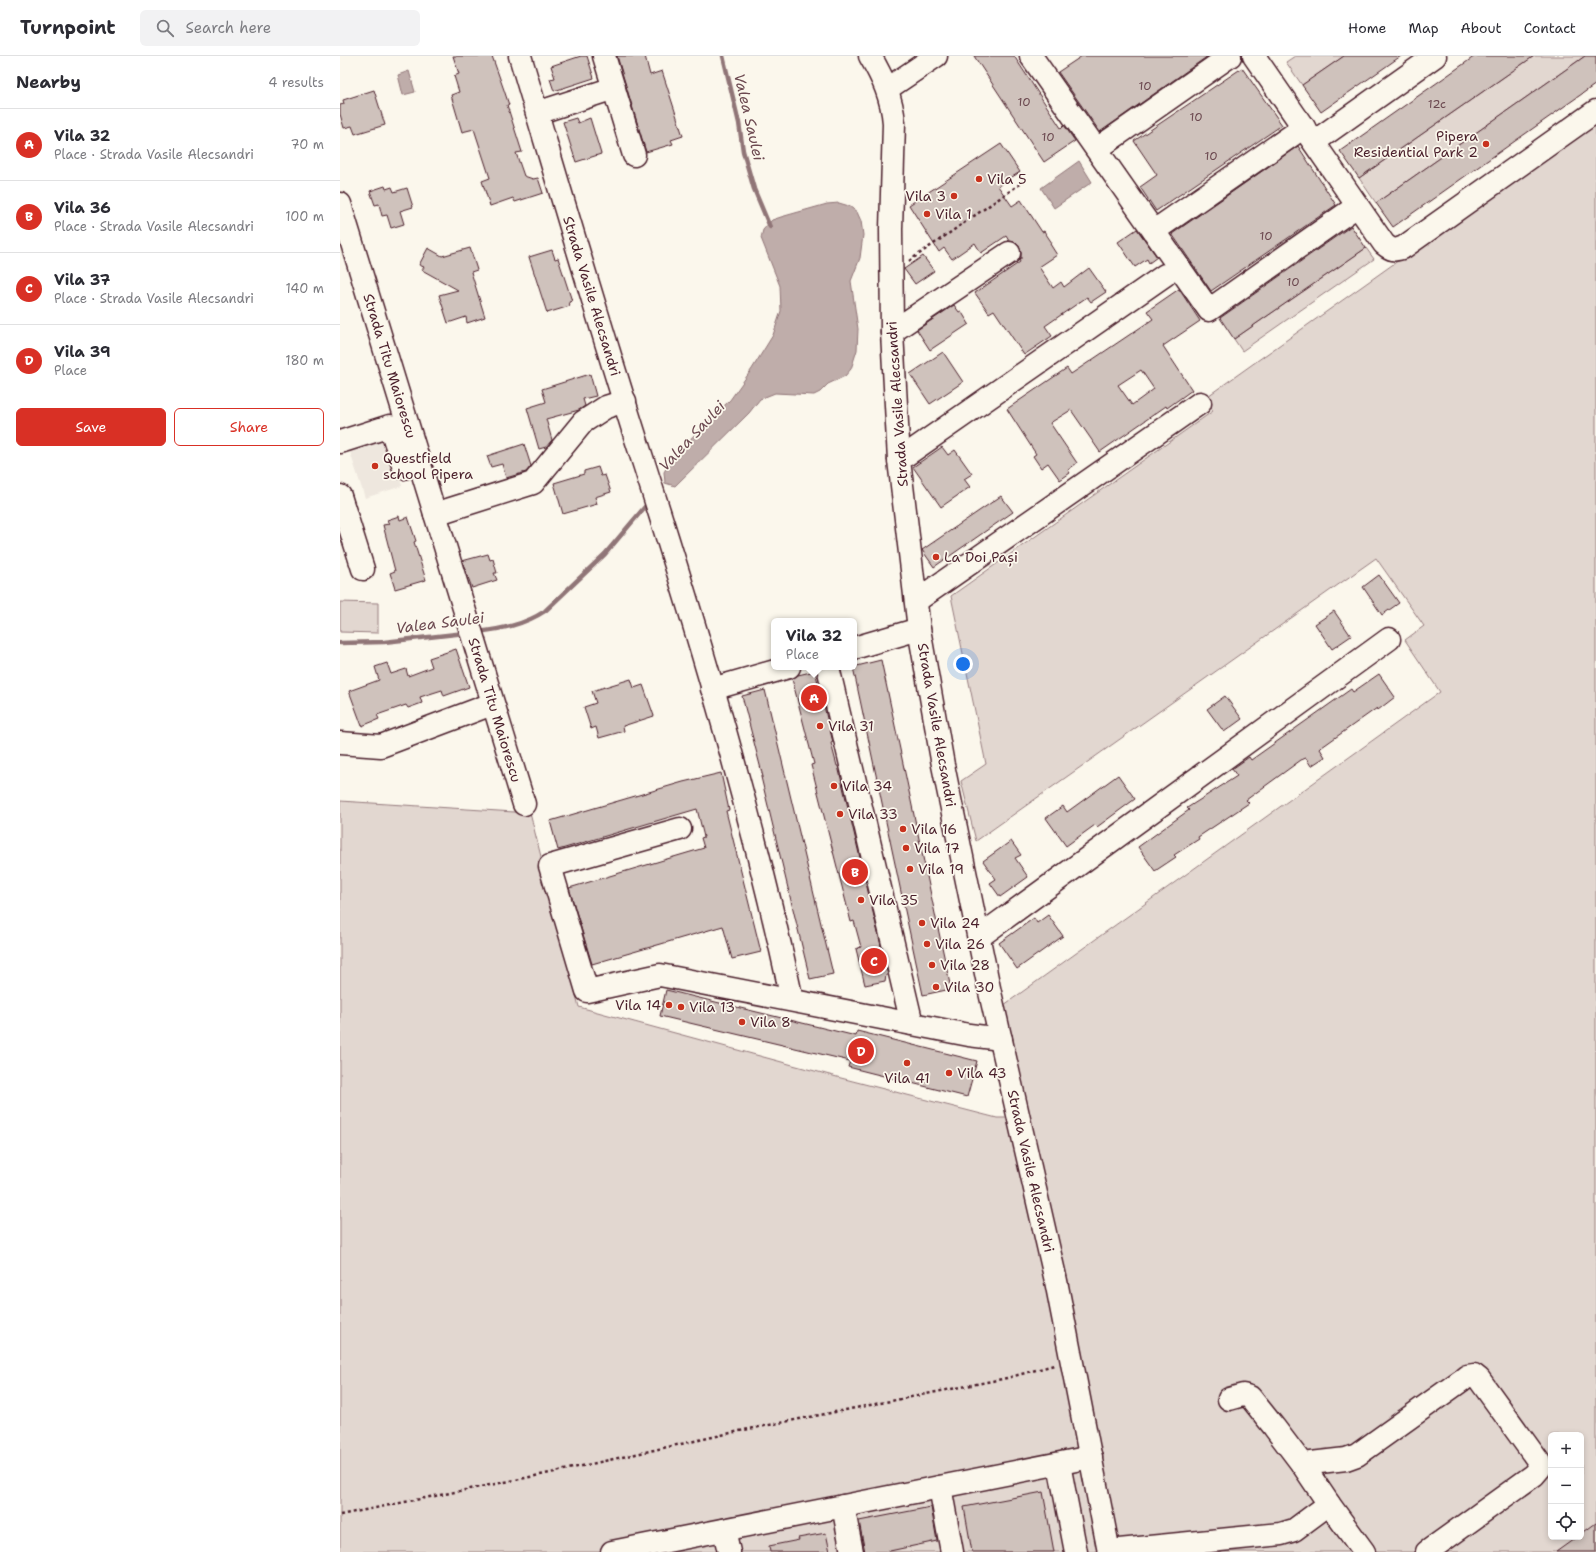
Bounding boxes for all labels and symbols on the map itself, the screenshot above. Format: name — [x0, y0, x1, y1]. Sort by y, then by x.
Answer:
water label: Valea Saulei — [729, 71, 769, 163]
house number: 10 — [1138, 78, 1152, 94]
house number: 10 — [1017, 94, 1031, 110]
house number: 12c — [1428, 96, 1446, 112]
house number: 10 — [1189, 109, 1203, 125]
place label: Pipera Residential Park 2 — [1354, 127, 1478, 161]
house number: 10 — [1041, 129, 1055, 145]
marker: Pipera Residential Park 2 — [1481, 139, 1491, 149]
house number: 10 — [1204, 148, 1218, 164]
place label: Vila 5 — [987, 170, 1027, 188]
marker: Vila 5 — [974, 174, 984, 184]
place label: Vila 3 — [905, 187, 946, 205]
marker: Vila 3 — [949, 191, 959, 201]
place label: Vila 1 — [935, 205, 972, 223]
marker: Vila 1 — [922, 209, 932, 219]
street label: Strada Vasile Alecsandri — [559, 214, 625, 378]
house number: 10 — [1259, 228, 1273, 244]
house number: 10 — [1286, 274, 1300, 290]
street label: Strada Titu Maiorescu — [359, 292, 421, 440]
street label: Strada Vasile Alecsandri — [882, 320, 912, 488]
water label: Valea Saulei — [654, 396, 730, 475]
place label: Questfield school Pipera — [383, 449, 473, 483]
marker: Questfield school Pipera — [370, 461, 380, 471]
place label: La Doi Pași — [944, 548, 1018, 567]
marker: La Doi Pași — [931, 552, 941, 562]
water label: Valea Saulei — [395, 608, 486, 638]
street label: Strada Titu Maiorescu — [464, 636, 526, 784]
street label: Strada Vasile Alecsandri — [914, 642, 960, 808]
your location — [953, 654, 973, 674]
pin: A — [801, 683, 827, 713]
place label: Vila 31 — [828, 717, 874, 735]
marker: Vila 31 — [815, 721, 825, 731]
place label: Vila 34 — [842, 777, 892, 795]
marker: Vila 34 — [829, 781, 839, 791]
place label: Vila 33 — [848, 805, 898, 823]
marker: Vila 33 — [835, 809, 845, 819]
place label: Vila 16 — [911, 820, 957, 838]
marker: Vila 16 — [898, 824, 908, 834]
place label: Vila 17 — [914, 839, 960, 857]
marker: Vila 17 — [901, 843, 911, 853]
pin: B — [842, 857, 868, 887]
place label: Vila 19 — [918, 860, 964, 878]
marker: Vila 19 — [905, 864, 915, 874]
place label: Vila 35 — [869, 891, 918, 909]
marker: Vila 35 — [856, 895, 866, 905]
place label: Vila 24 — [930, 914, 980, 932]
marker: Vila 24 — [917, 918, 927, 928]
place label: Vila 26 — [935, 935, 985, 953]
marker: Vila 26 — [922, 939, 932, 949]
pin: C — [861, 946, 887, 976]
place label: Vila 28 — [940, 956, 990, 974]
marker: Vila 28 — [927, 960, 937, 970]
place label: Vila 30 — [944, 978, 994, 996]
marker: Vila 30 — [931, 982, 941, 992]
place label: Vila 14 — [615, 996, 661, 1014]
place label: Vila 13 — [689, 998, 735, 1016]
marker: Vila 14 — [664, 1000, 674, 1010]
marker: Vila 13 — [676, 1002, 686, 1012]
place label: Vila 8 — [750, 1013, 791, 1031]
marker: Vila 8 — [737, 1017, 747, 1027]
pin: D — [848, 1036, 874, 1066]
marker: Vila 41 — [902, 1058, 912, 1068]
place label: Vila 43 — [957, 1064, 1007, 1082]
marker: Vila 43 — [944, 1068, 954, 1078]
place label: Vila 41 — [884, 1069, 930, 1087]
street label: Strada Vasile Alecsandri — [1004, 1088, 1058, 1254]

